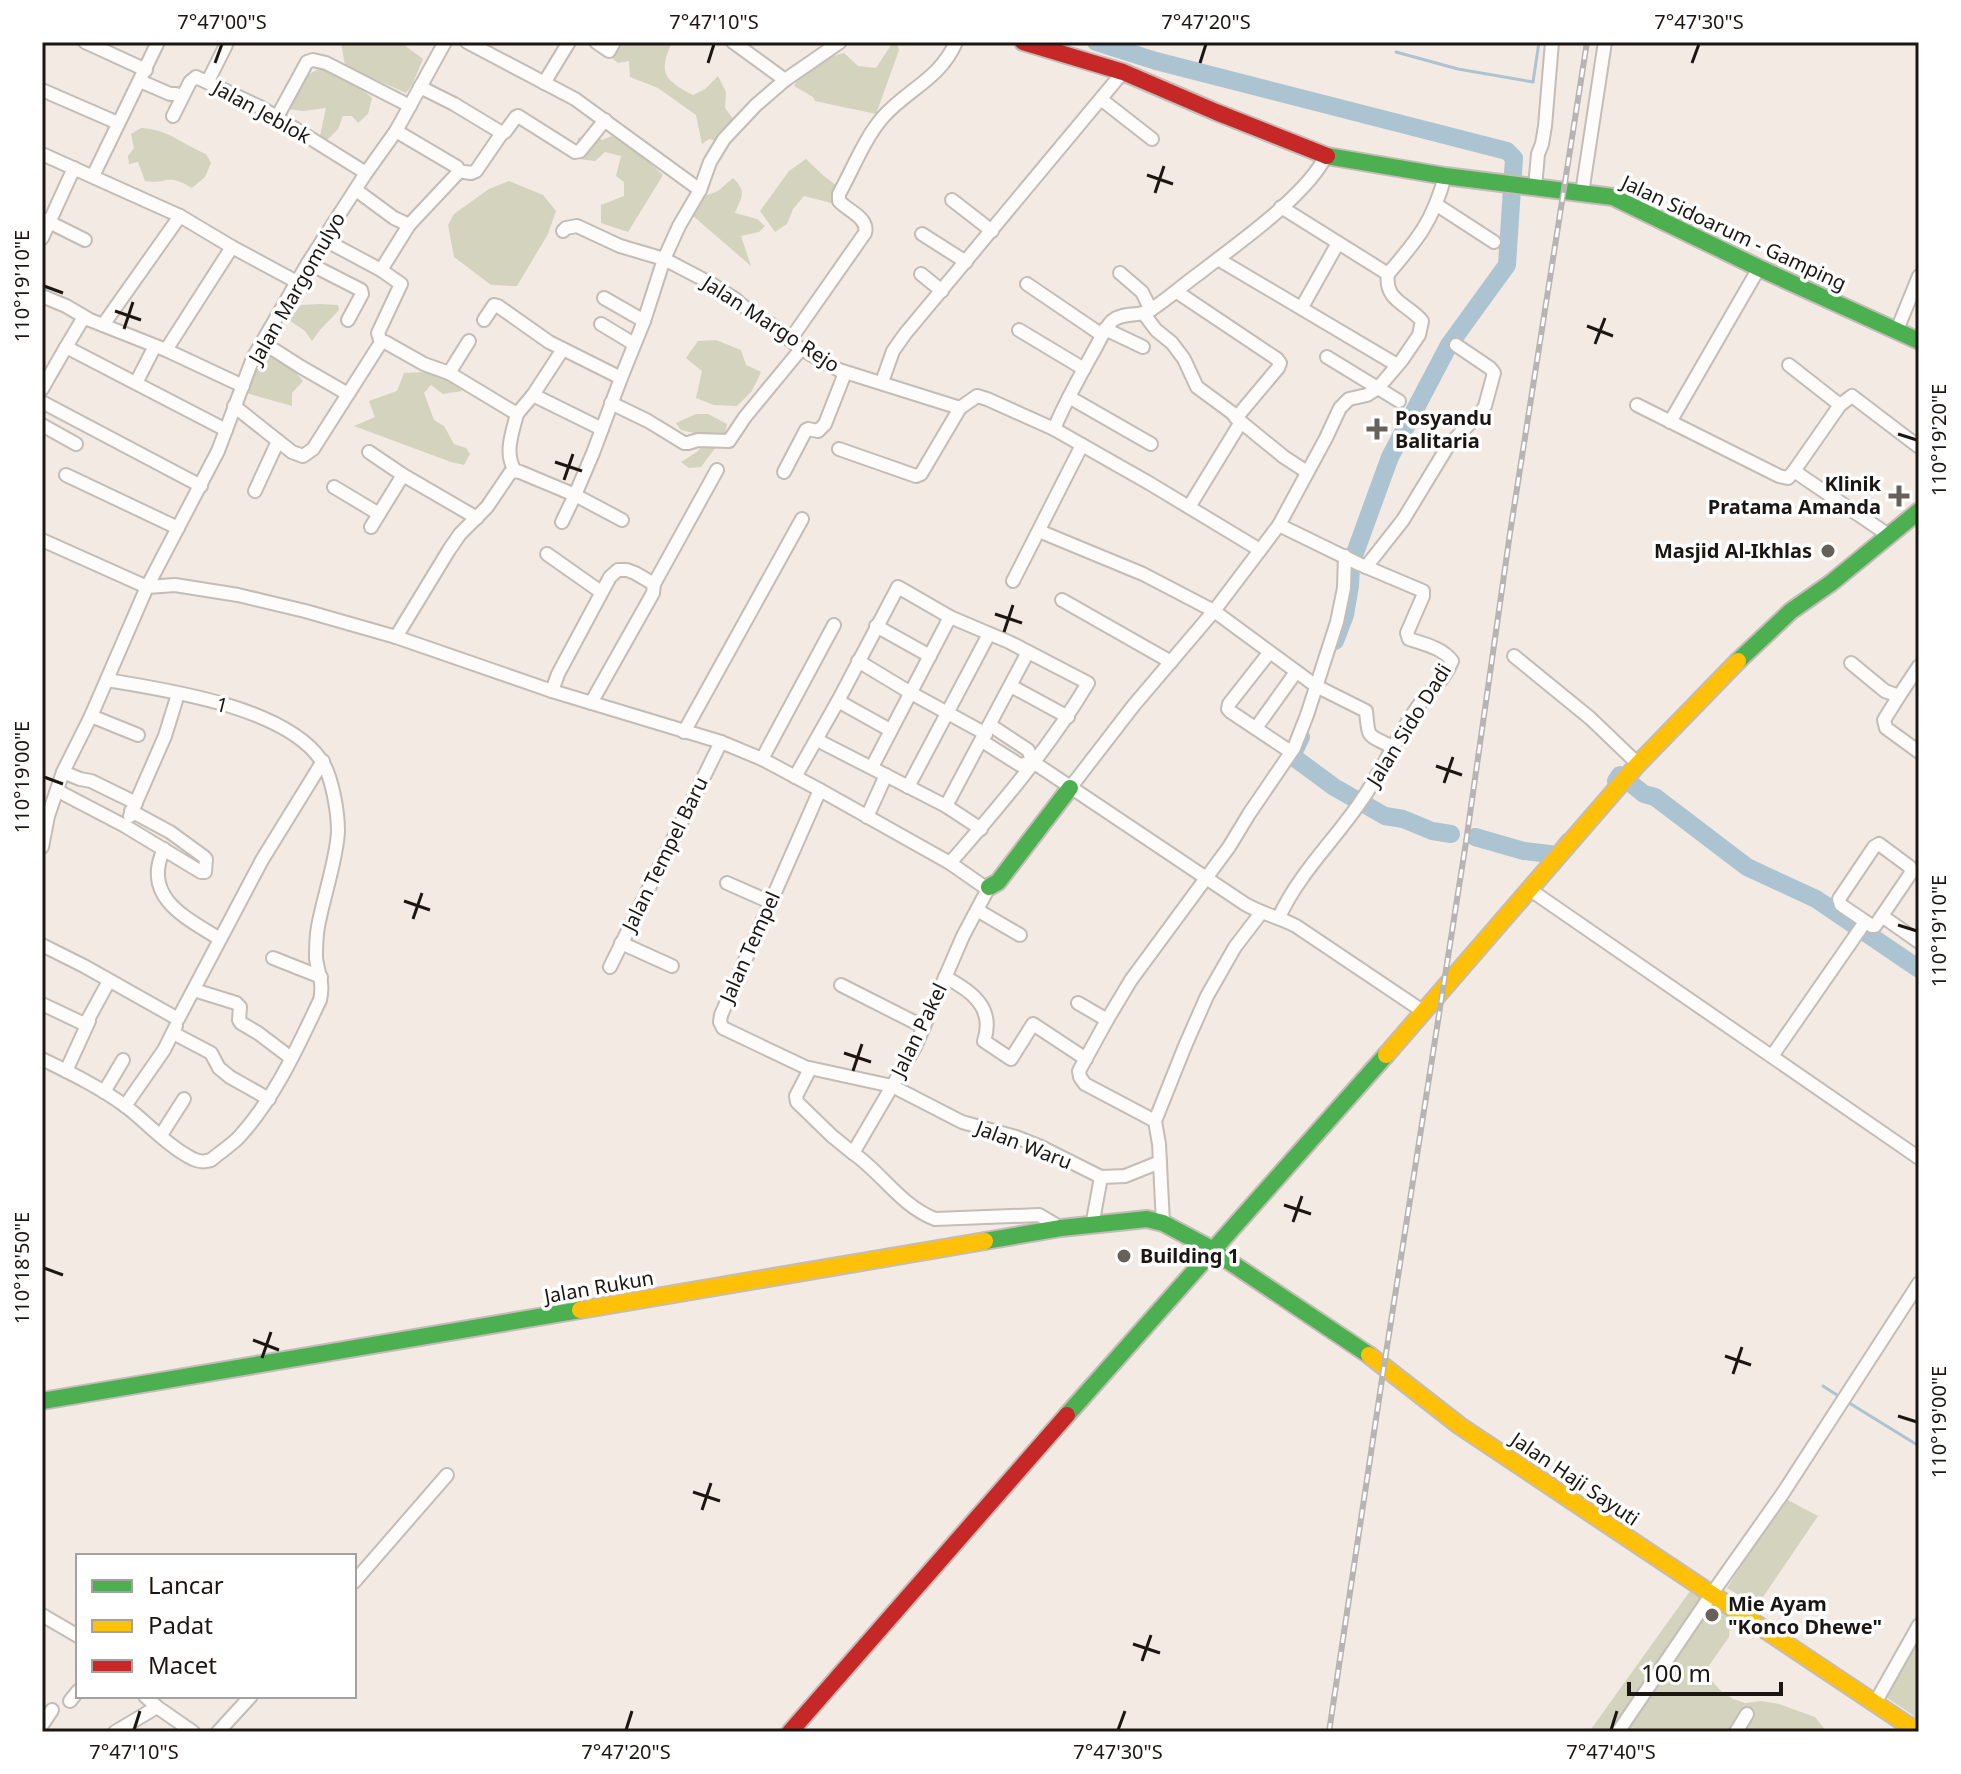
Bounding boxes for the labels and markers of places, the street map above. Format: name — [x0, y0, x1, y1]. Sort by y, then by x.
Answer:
place label: Posyandu Balitaria — [1395, 404, 1492, 454]
marker: Posyandu Balitaria — [1366, 418, 1388, 440]
place label: Klinik Pratama Amanda — [1708, 470, 1882, 520]
marker: Klinik Pratama Amanda — [1888, 485, 1910, 507]
place label: Masjid Al-Ikhlas — [1654, 537, 1812, 564]
marker: Masjid Al-Ikhlas — [1819, 542, 1837, 560]
place label: Building 1 — [1140, 1242, 1239, 1269]
marker: Building 1 — [1115, 1247, 1133, 1265]
place label: Mie Ayam "Konco Dhewe" — [1728, 1590, 1882, 1640]
marker: Mie Ayam "Konco Dhewe" — [1703, 1606, 1721, 1624]

